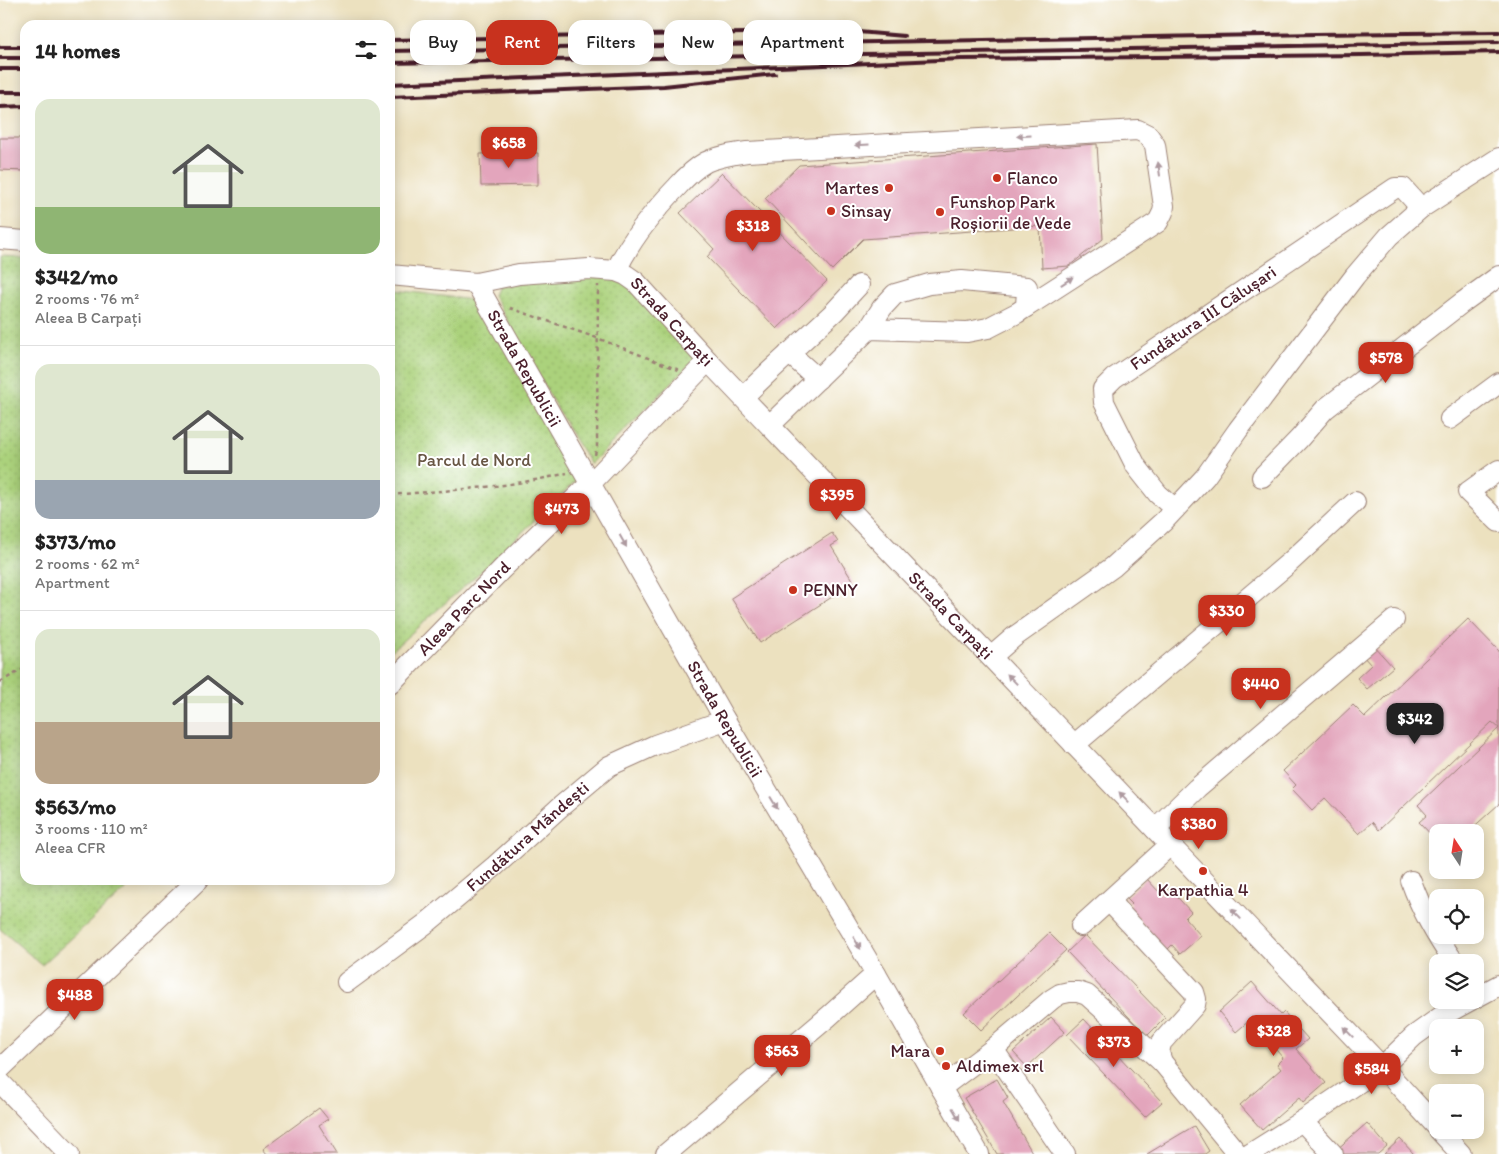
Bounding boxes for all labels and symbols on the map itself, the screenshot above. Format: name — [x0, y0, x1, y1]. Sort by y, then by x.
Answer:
pin: $658 — [479, 126, 539, 169]
one-way arrow — [1016, 133, 1032, 141]
one-way arrow — [853, 142, 869, 150]
one-way arrow — [1154, 161, 1162, 177]
place label: Flanco — [1007, 167, 1058, 189]
marker: Flanco — [991, 172, 1003, 184]
place label: Martes — [825, 177, 879, 199]
marker: Martes — [883, 182, 895, 194]
place label: Funshop Park Roșiorii de Vede — [950, 191, 1071, 234]
place label: Sinsay — [841, 200, 892, 222]
marker: Sinsay — [825, 205, 837, 217]
marker: Funshop Park Roșiorii de Vede — [934, 206, 946, 218]
pin: $318 — [723, 210, 783, 252]
street label: Fundătura III Călușari — [1126, 260, 1280, 375]
street label: Strada Carpați — [626, 272, 718, 371]
one-way arrow — [1060, 276, 1074, 286]
street label: Strada Republicii — [482, 306, 567, 431]
pin: $578 — [1356, 342, 1416, 384]
park label: Parcul de Nord — [417, 449, 531, 471]
pin: $395 — [807, 478, 867, 521]
pin: $473 — [532, 492, 592, 535]
one-way arrow — [619, 534, 628, 547]
street label: Aleea Parc Nord — [413, 556, 515, 660]
street label: Strada Carpați — [904, 567, 998, 664]
place label: PENNY — [803, 579, 859, 601]
marker: PENNY — [787, 584, 799, 596]
pin: $330 — [1197, 594, 1257, 637]
street label: Strada Republicii — [682, 657, 768, 781]
pin: $440 — [1231, 668, 1291, 710]
one-way arrow — [1006, 673, 1018, 685]
pin: $342 — [1385, 702, 1445, 745]
street label: Fundătura Măndești — [462, 777, 593, 896]
one-way arrow — [1118, 791, 1130, 803]
one-way arrow — [769, 796, 778, 809]
pin: $380 — [1169, 808, 1229, 850]
north arrow — [1429, 824, 1484, 879]
marker: Karpathia 4 — [1197, 865, 1209, 877]
place label: Karpathia 4 — [1157, 879, 1249, 901]
one-way arrow — [1230, 909, 1242, 921]
one-way arrow — [852, 936, 861, 949]
pin: $488 — [45, 978, 105, 1021]
pin: $328 — [1244, 1014, 1304, 1057]
pin: $373 — [1084, 1026, 1144, 1068]
one-way arrow — [1342, 1027, 1354, 1039]
pin: $563 — [752, 1034, 812, 1077]
place label: Mara — [890, 1040, 930, 1062]
marker: Mara — [934, 1045, 946, 1057]
pin: $584 — [1342, 1052, 1402, 1095]
place label: Aldimex srl — [956, 1055, 1044, 1077]
marker: Aldimex srl — [940, 1060, 952, 1072]
one-way arrow — [951, 1107, 960, 1120]

